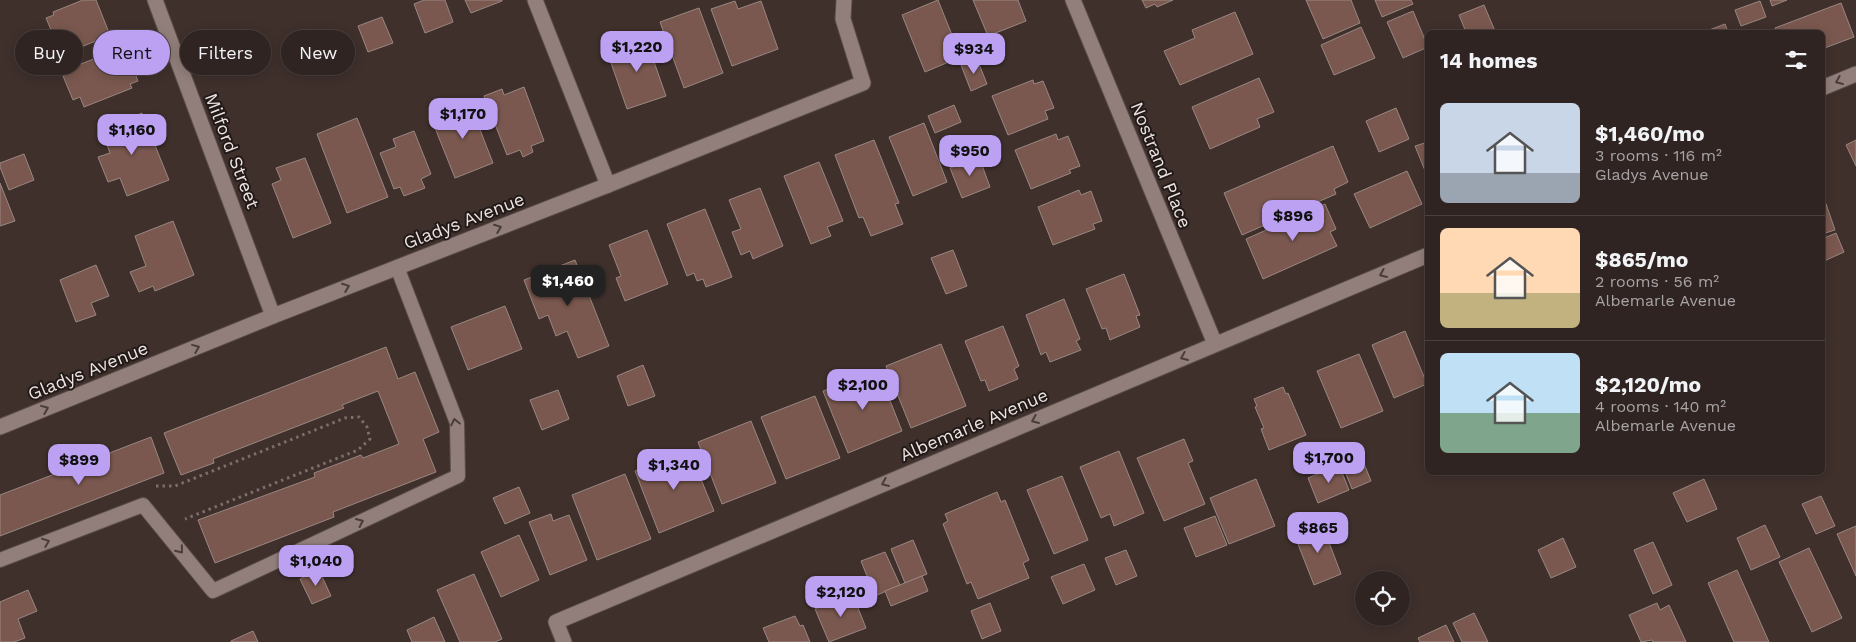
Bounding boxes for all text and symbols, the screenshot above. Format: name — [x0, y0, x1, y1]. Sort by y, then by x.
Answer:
chip: Buy — [15, 30, 83, 75]
chip: Rent — [93, 30, 170, 75]
chip: Filters — [180, 30, 271, 75]
chip: New — [281, 30, 355, 75]
pin: $1,220 — [596, 30, 678, 73]
pin: $934 — [944, 32, 1004, 75]
text: $1,220 — [611, 37, 663, 56]
text: $934 — [954, 39, 994, 58]
icon: filters — [1782, 46, 1810, 74]
text: 14 homes — [1440, 48, 1537, 73]
one-way arrow — [1835, 75, 1844, 86]
street label: Milford Street — [201, 90, 264, 212]
pin: $1,170 — [422, 98, 504, 140]
street label: Nostrand Place — [1127, 99, 1196, 231]
text: $1,170 — [440, 104, 486, 123]
pin: $1,160 — [91, 114, 173, 156]
text: $1,160 — [108, 120, 156, 139]
text: $1,460/mo — [1595, 121, 1705, 146]
icon: home — [1480, 123, 1540, 183]
pin: $950 — [940, 134, 1000, 177]
text: $950 — [950, 141, 990, 160]
text: 3 rooms · 116 m² — [1595, 146, 1722, 165]
text: Gladys Avenue — [1595, 165, 1708, 184]
street label: Gladys Avenue — [400, 188, 527, 253]
pin: $896 — [1263, 200, 1323, 242]
text: $896 — [1273, 206, 1313, 225]
one-way arrow — [493, 224, 502, 234]
text: $865/mo — [1595, 247, 1688, 272]
icon: home — [1480, 248, 1540, 308]
pin: $1,460 — [527, 264, 609, 307]
one-way arrow — [1379, 267, 1388, 278]
text: $1,460 — [542, 271, 594, 290]
text: 2 rooms · 56 m² — [1595, 272, 1719, 291]
one-way arrow — [342, 283, 350, 293]
text: Albemarle Avenue — [1595, 291, 1736, 310]
street label: Gladys Avenue — [25, 337, 151, 404]
one-way arrow — [191, 343, 199, 353]
one-way arrow — [1181, 352, 1189, 362]
pin: $2,100 — [822, 368, 904, 411]
text: $2,120/mo — [1595, 372, 1701, 397]
icon: home — [1480, 373, 1540, 433]
text: $2,100 — [838, 375, 888, 394]
street label: Albemarle Avenue — [897, 384, 1051, 465]
text: 4 rooms · 140 m² — [1595, 397, 1726, 416]
one-way arrow — [40, 405, 49, 415]
one-way arrow — [1031, 414, 1040, 425]
text: Albemarle Avenue — [1595, 416, 1736, 435]
one-way arrow — [450, 418, 461, 427]
pin: $1,700 — [1288, 442, 1370, 484]
pin: $899 — [49, 444, 109, 486]
pin: $1,340 — [633, 448, 715, 491]
text: $1,700 — [1304, 448, 1354, 467]
text: $899 — [59, 450, 99, 469]
text: $1,340 — [648, 455, 700, 474]
one-way arrow — [881, 477, 890, 488]
pin: $865 — [1288, 512, 1348, 554]
one-way arrow — [355, 518, 364, 528]
text: $865 — [1298, 518, 1338, 537]
one-way arrow — [41, 538, 49, 548]
one-way arrow — [174, 544, 182, 553]
pin: $1,040 — [275, 544, 357, 587]
text: $1,040 — [290, 551, 342, 570]
map controls — [1355, 571, 1410, 626]
button: locate — [1355, 571, 1410, 626]
pin: $2,120 — [800, 576, 882, 618]
text: $2,120 — [816, 582, 866, 601]

